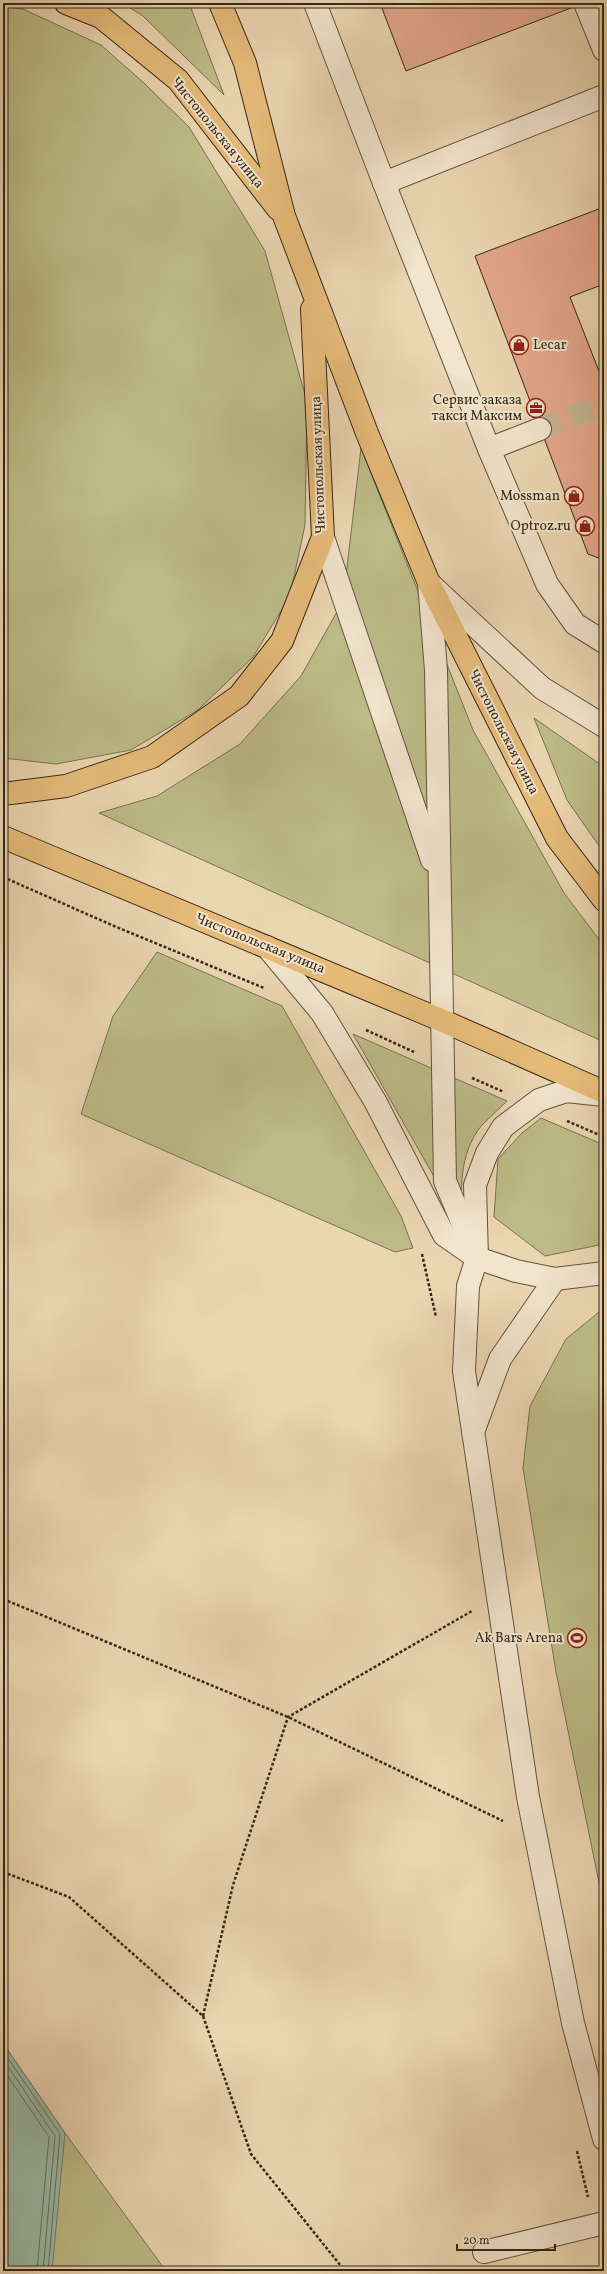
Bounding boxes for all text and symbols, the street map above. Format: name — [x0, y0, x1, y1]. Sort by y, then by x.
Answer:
street label: Чистопольская улица — [166, 73, 268, 193]
shop icon: Lecar — [508, 334, 530, 356]
place label: Lecar — [533, 336, 567, 355]
place label: Сервис заказа такси Максим — [431, 391, 522, 426]
street label: Чистопольская улица — [307, 395, 331, 535]
office icon: Сервис заказа такси Максим — [525, 397, 547, 419]
shop icon: Mossman — [563, 485, 585, 507]
place label: Mossman — [500, 487, 560, 506]
shop icon: Optroz.ru — [574, 515, 596, 537]
place label: Optroz.ru — [510, 517, 571, 536]
street label: Чистопольская улица — [463, 666, 543, 798]
street label: Чистопольская улица — [192, 909, 328, 979]
sports icon: Ak Bars Arena — [566, 1627, 588, 1649]
place label: Ak Bars Arena — [475, 1629, 563, 1648]
scale bar — [457, 2226, 555, 2252]
text: 20 m — [463, 2233, 490, 2249]

